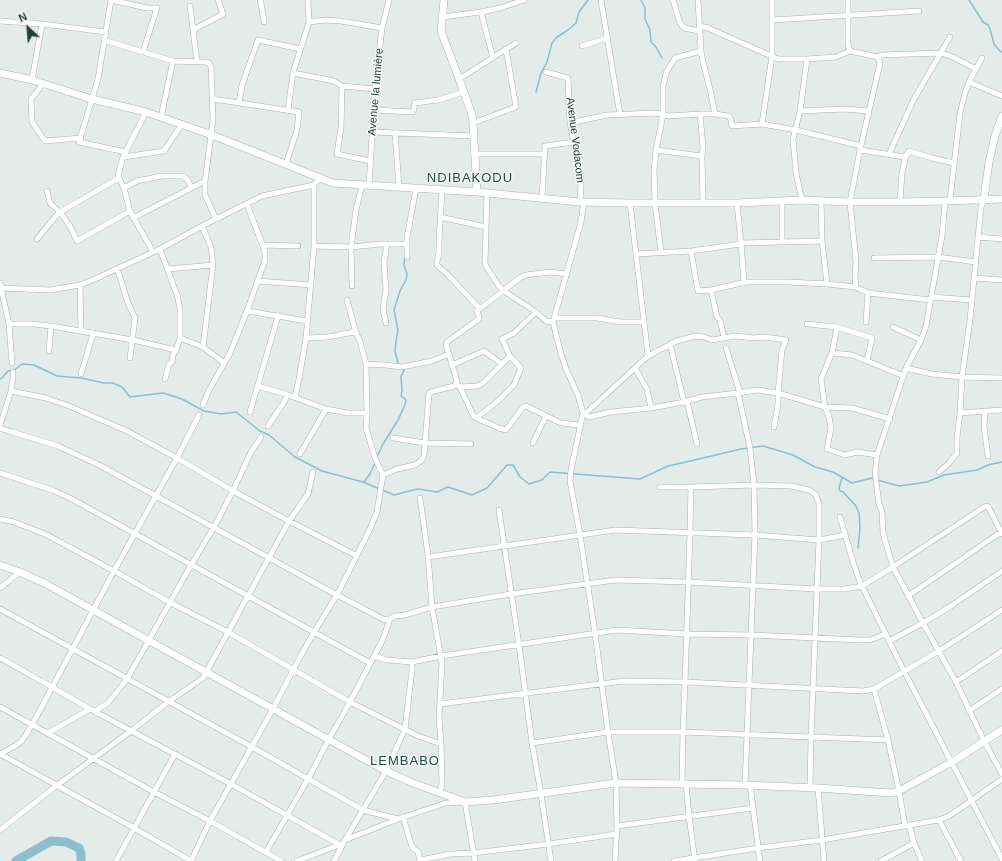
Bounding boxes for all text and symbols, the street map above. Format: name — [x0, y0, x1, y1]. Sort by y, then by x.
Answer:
north arrow — [8, 8, 48, 48]
text: N — [17, 10, 29, 24]
street label: Avenue la lumière — [366, 48, 386, 136]
street label: Avenue Vodacom — [563, 97, 587, 183]
district label: NDIBAKODU — [427, 170, 513, 186]
district label: LEMBABO — [370, 753, 440, 769]

